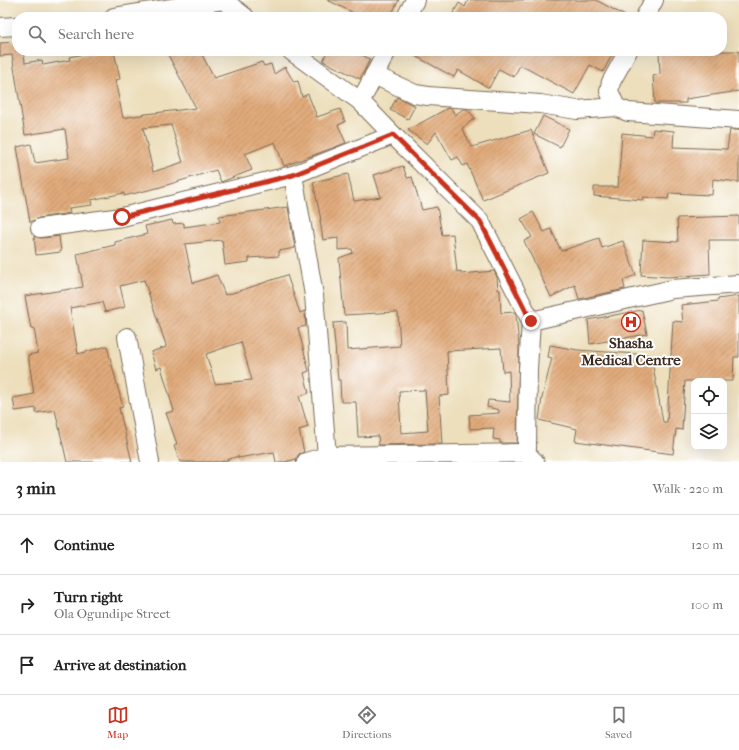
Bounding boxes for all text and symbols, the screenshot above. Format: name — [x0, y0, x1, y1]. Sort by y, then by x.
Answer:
search box — [12, 12, 727, 56]
icon: search — [26, 23, 48, 45]
text: Search here — [58, 25, 134, 43]
route start — [113, 208, 131, 226]
hospital icon: Shasha Medical Centre — [620, 311, 642, 333]
route end — [522, 312, 540, 330]
place label: Shasha Medical Centre — [580, 334, 681, 369]
map controls — [691, 378, 727, 450]
button: locate — [691, 378, 727, 414]
button: layers — [691, 414, 727, 450]
text: 3 min — [16, 478, 56, 498]
text: Walk · 220 m — [652, 481, 723, 496]
icon: ahead — [16, 534, 38, 556]
text: Continue — [54, 536, 114, 554]
text: 120 m — [691, 537, 723, 552]
text: Turn right — [54, 588, 123, 606]
icon: right — [16, 594, 38, 616]
text: 100 m — [690, 597, 723, 612]
text: Ola Ogundipe Street — [54, 606, 171, 621]
icon: arrive — [16, 654, 38, 676]
text: Arrive at destination — [54, 656, 186, 674]
tab: Map — [107, 704, 129, 741]
tab: Directions — [342, 704, 392, 741]
tab: Saved — [605, 704, 632, 741]

